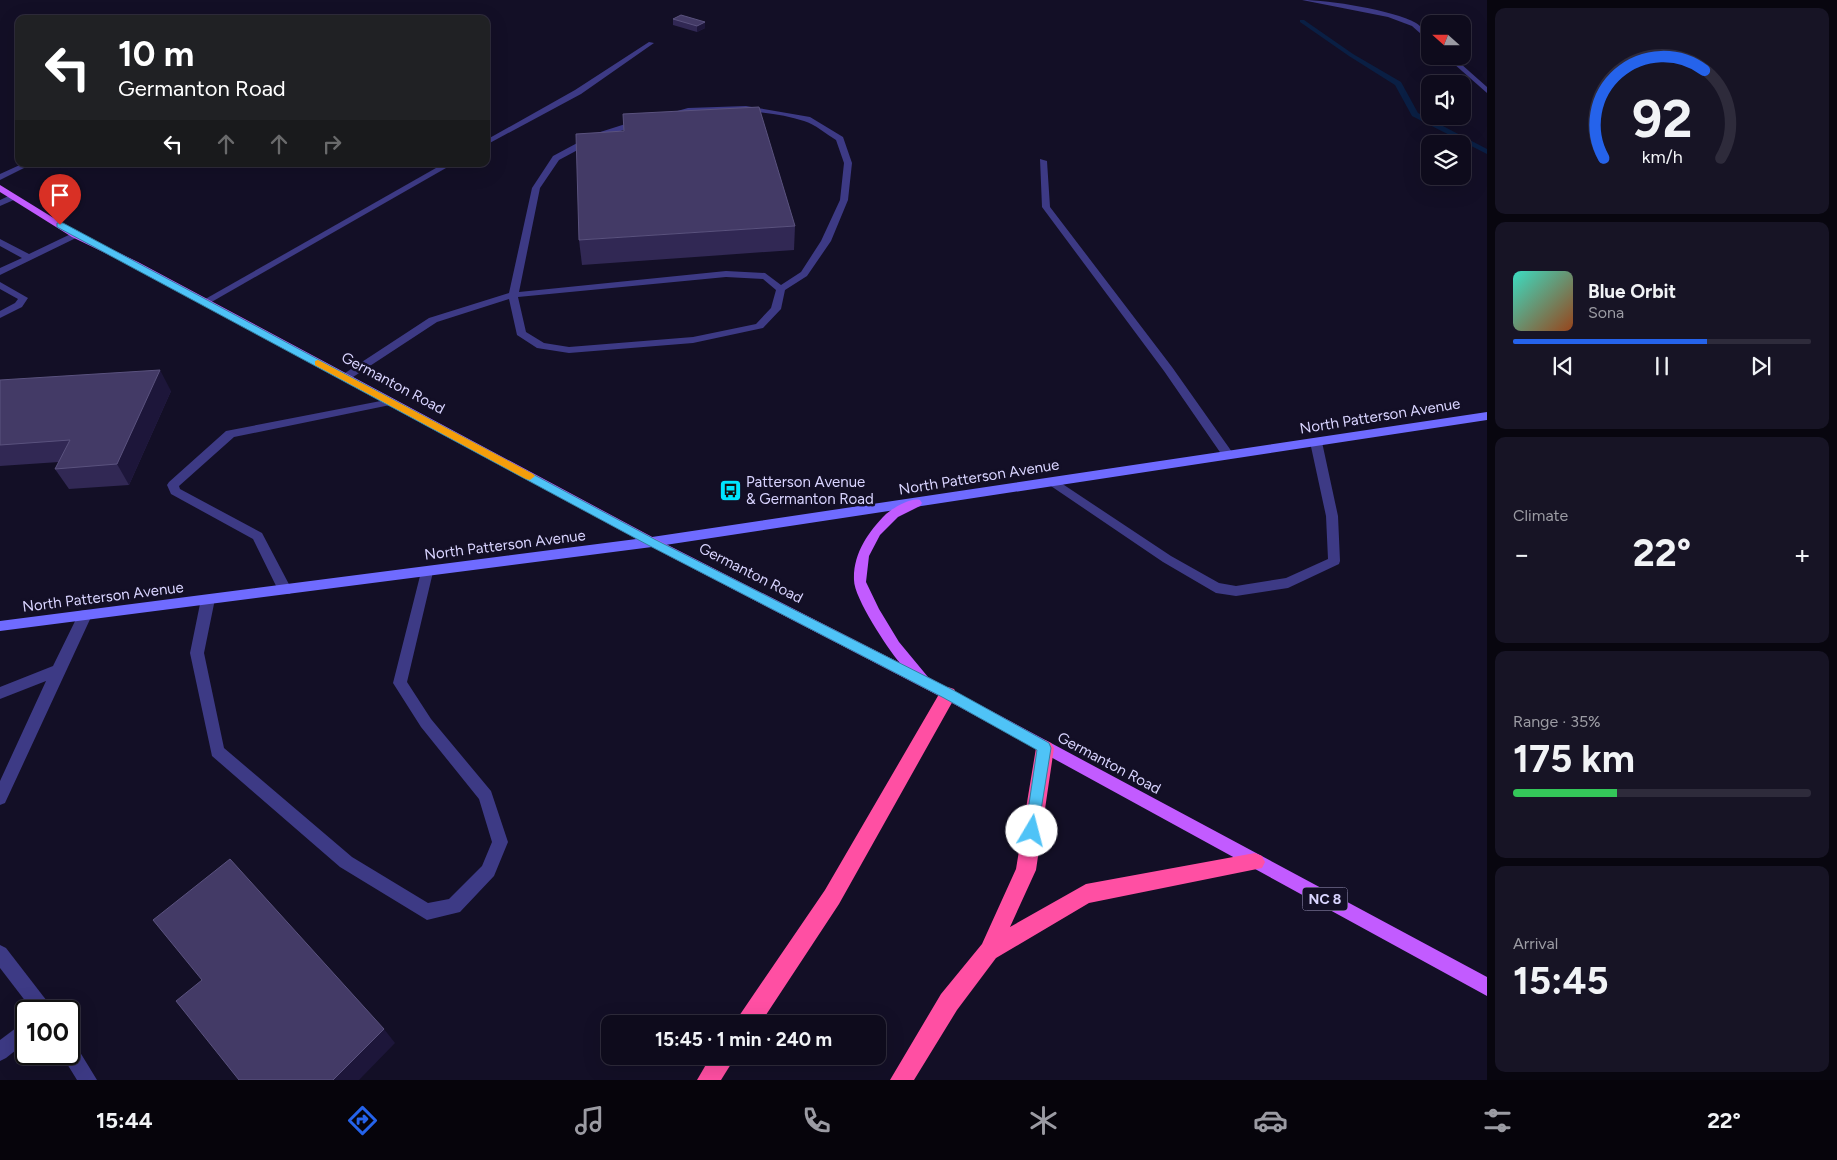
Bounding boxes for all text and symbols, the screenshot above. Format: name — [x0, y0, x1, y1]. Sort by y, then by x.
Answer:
north arrow — [1421, 15, 1471, 65]
map controls — [1421, 15, 1471, 185]
text: 10 m — [118, 33, 194, 75]
icon: left — [35, 35, 100, 100]
text: Germanton Road — [118, 75, 286, 102]
button: sound — [1421, 75, 1471, 125]
text: 92 — [1632, 88, 1692, 150]
icon: left — [159, 130, 187, 158]
icon: ahead — [212, 130, 240, 158]
icon: ahead — [265, 130, 293, 158]
icon: right — [318, 130, 346, 158]
button: layers — [1421, 135, 1471, 185]
text: km/h — [1642, 146, 1682, 167]
pin — [39, 174, 81, 225]
icon: arrive — [46, 181, 74, 209]
text: Blue Orbit — [1588, 280, 1676, 303]
text: Sona — [1588, 303, 1624, 322]
street label: Germanton Road — [338, 348, 448, 418]
icon: previous — [1549, 352, 1577, 380]
icon: pause — [1648, 352, 1676, 380]
icon: next — [1747, 352, 1775, 380]
street label: North Patterson Avenue — [1298, 394, 1462, 438]
street label: North Patterson Avenue — [897, 455, 1061, 499]
place label: Patterson Avenue & Germanton Road — [746, 473, 874, 508]
bus stop icon: Patterson Avenue & Germanton Road — [718, 479, 742, 503]
text: Climate — [1513, 506, 1568, 525]
street label: North Patterson Avenue — [423, 526, 587, 564]
text: 22° — [1633, 530, 1691, 576]
text: − — [1513, 537, 1530, 571]
text: + — [1794, 537, 1811, 571]
street label: Germanton Road — [696, 539, 806, 607]
street label: North Patterson Avenue — [21, 578, 185, 616]
text: Range · 35% — [1513, 712, 1601, 731]
street label: Germanton Road — [1054, 728, 1164, 798]
text: 175 km — [1513, 736, 1635, 782]
position arrow — [1005, 804, 1057, 856]
road number: NC 8 — [1302, 888, 1348, 911]
text: Arrival — [1513, 934, 1558, 953]
text: 15:45 — [1513, 958, 1609, 1004]
speed limit sign: 100 — [15, 1000, 80, 1065]
text: 15:45 · 1 min · 240 m — [655, 1028, 832, 1051]
icon: directions — [345, 1103, 380, 1138]
icon: music — [572, 1103, 607, 1138]
icon: phone — [799, 1103, 834, 1138]
icon: climate — [1026, 1103, 1061, 1138]
icon: car — [1253, 1103, 1288, 1138]
icon: filters — [1480, 1103, 1515, 1138]
text: 15:44 — [96, 1107, 153, 1134]
text: 22° — [1707, 1107, 1741, 1134]

